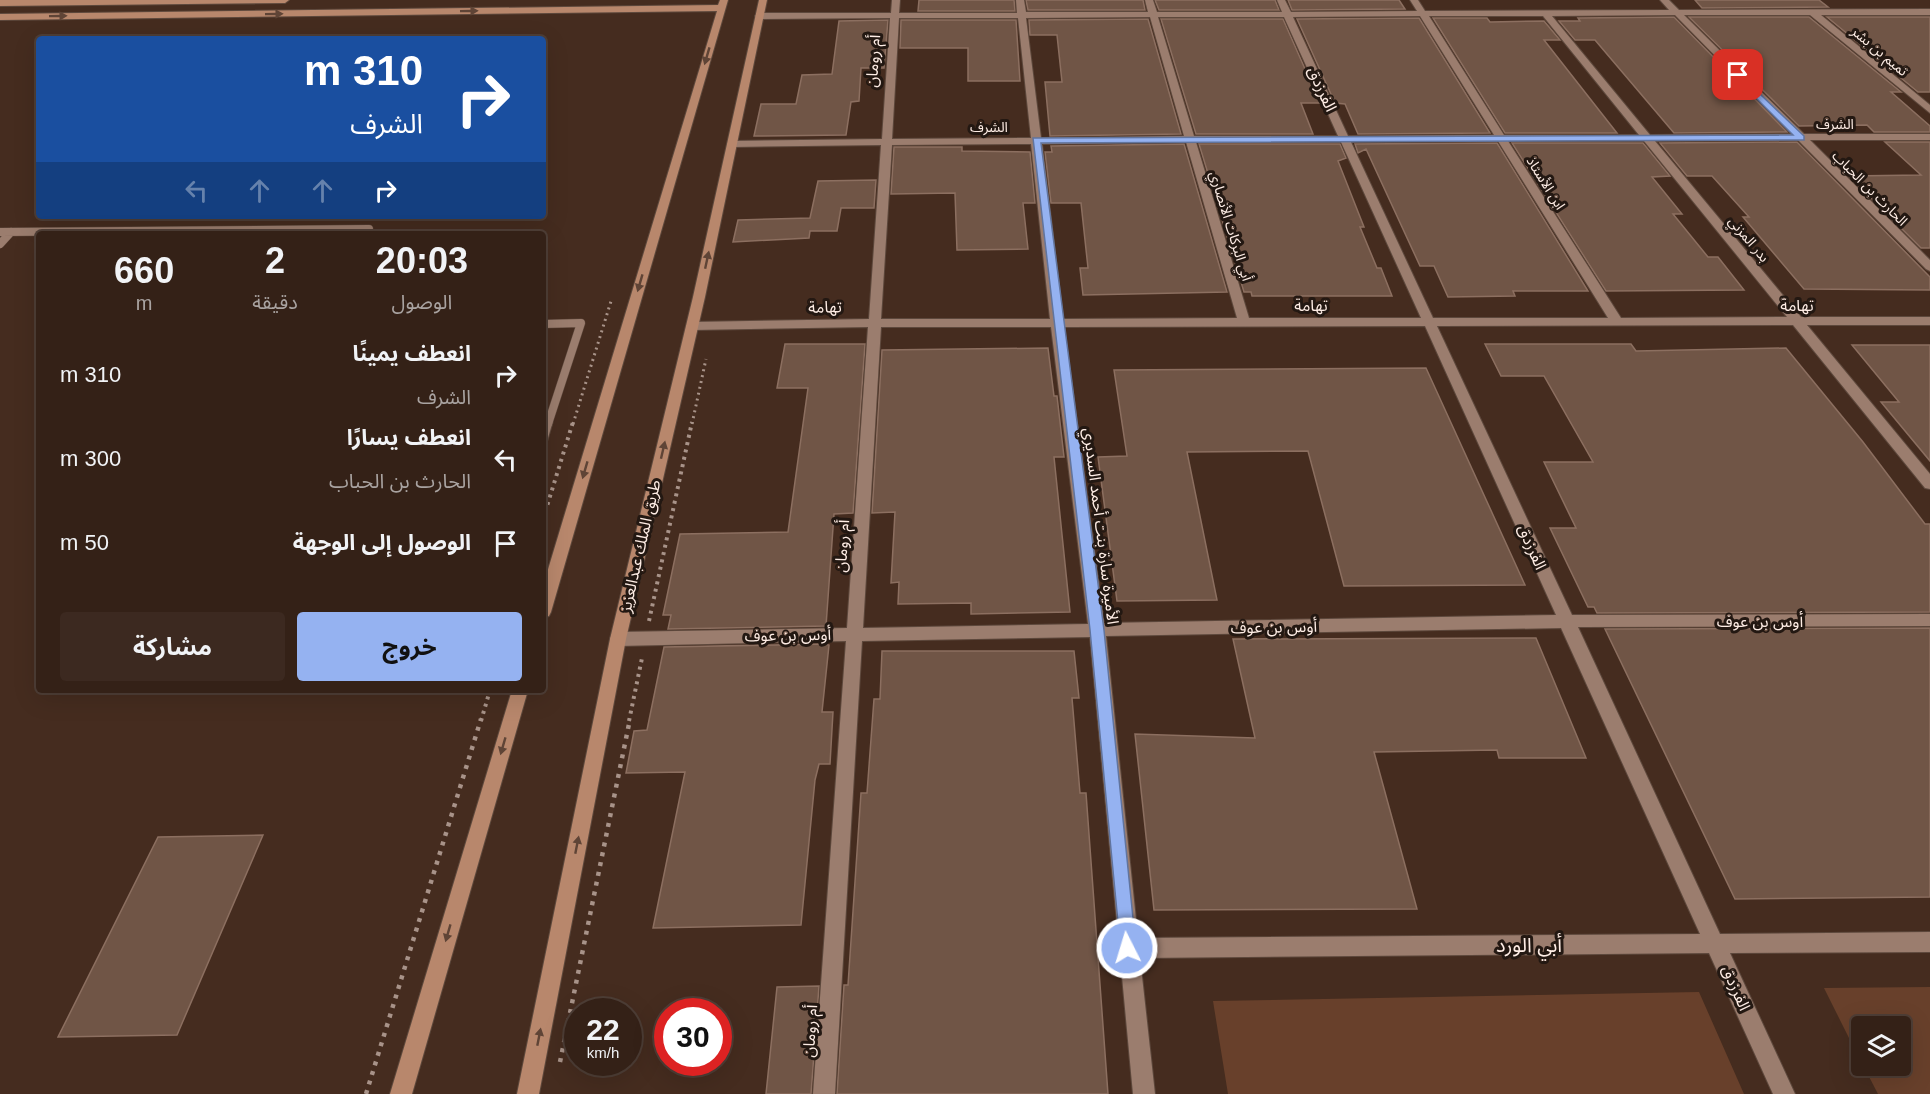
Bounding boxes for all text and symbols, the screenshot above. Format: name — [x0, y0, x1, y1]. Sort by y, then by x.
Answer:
one-way arrow — [460, 6, 479, 16]
one-way arrow — [265, 9, 284, 19]
one-way arrow — [49, 11, 68, 21]
street label: تميم بن بشر — [1846, 22, 1911, 81]
street label: أم رومان — [862, 34, 887, 88]
text: 310 m — [304, 47, 423, 94]
one-way arrow — [702, 47, 711, 65]
pin — [1712, 49, 1763, 100]
icon: arrive — [1721, 58, 1754, 91]
icon: right — [444, 60, 522, 138]
street label: الفرزدق — [1303, 64, 1340, 115]
text: الشرف — [350, 109, 423, 139]
street label: الشرف — [1816, 116, 1854, 133]
street label: الشرف — [970, 119, 1008, 136]
street label: الحارث بن الحباب — [1828, 147, 1911, 230]
street label: ابن الأستاذ — [1523, 153, 1569, 213]
street label: أبي البركات الأنصاري — [1204, 169, 1256, 284]
icon: left — [180, 174, 213, 207]
icon: ahead — [243, 174, 276, 207]
icon: ahead — [306, 174, 339, 207]
icon: right — [369, 174, 402, 207]
street label: بدر المزني — [1723, 213, 1773, 267]
text: 2 — [265, 240, 285, 281]
text: 20:03 — [376, 240, 468, 281]
text: 660 — [114, 250, 174, 291]
one-way arrow — [703, 250, 712, 269]
one-way arrow — [635, 274, 644, 292]
text: دقيقة — [252, 291, 298, 313]
text: الوصول — [391, 291, 452, 313]
text: m — [136, 292, 152, 314]
street label: تهامة — [1294, 297, 1328, 315]
street label: تهامة — [1780, 297, 1814, 315]
street label: تهامة — [808, 298, 842, 317]
text: انعطف يمينًا — [352, 341, 471, 366]
icon: right — [489, 359, 522, 392]
text: 310 m — [60, 362, 121, 387]
text: الشرف — [417, 386, 471, 408]
text: انعطف يسارًا — [347, 425, 471, 450]
street label: الأميرة سارة بنت أحمد السديري — [1077, 427, 1123, 626]
one-way arrow — [659, 440, 669, 459]
icon: left — [489, 443, 522, 476]
text: 300 m — [60, 446, 121, 471]
one-way arrow — [580, 462, 589, 480]
text: الحارث بن الحباب — [329, 470, 471, 492]
street label: طريق الملك عبدالعزيز — [616, 478, 665, 615]
street label: أم رومان — [831, 519, 856, 573]
street label: الفرزدق — [1514, 522, 1549, 573]
icon: arrive — [489, 527, 522, 560]
text: 50 m — [60, 530, 109, 555]
text: الوصول إلى الوجهة — [293, 530, 471, 555]
street label: أوس بن عوف — [1717, 611, 1803, 631]
button: مشاركة — [60, 612, 285, 681]
button: خروج — [297, 612, 522, 681]
street label: أوس بن عوف — [1231, 617, 1317, 637]
street label: أوس بن عوف — [745, 625, 831, 645]
one-way arrow — [498, 737, 507, 755]
one-way arrow — [573, 836, 582, 855]
position arrow — [1095, 916, 1159, 980]
one-way arrow — [443, 924, 452, 942]
street label: أبي الورد — [1496, 933, 1562, 961]
street label: الفرزدق — [1718, 963, 1753, 1014]
speed limit sign: 30 — [654, 998, 732, 1076]
street label: أم رومان — [799, 1004, 824, 1058]
text: 22 — [586, 1013, 620, 1046]
map controls — [1851, 1016, 1911, 1076]
button: layers — [1851, 1016, 1911, 1076]
one-way arrow — [535, 1027, 544, 1046]
text: km/h — [587, 1044, 619, 1061]

